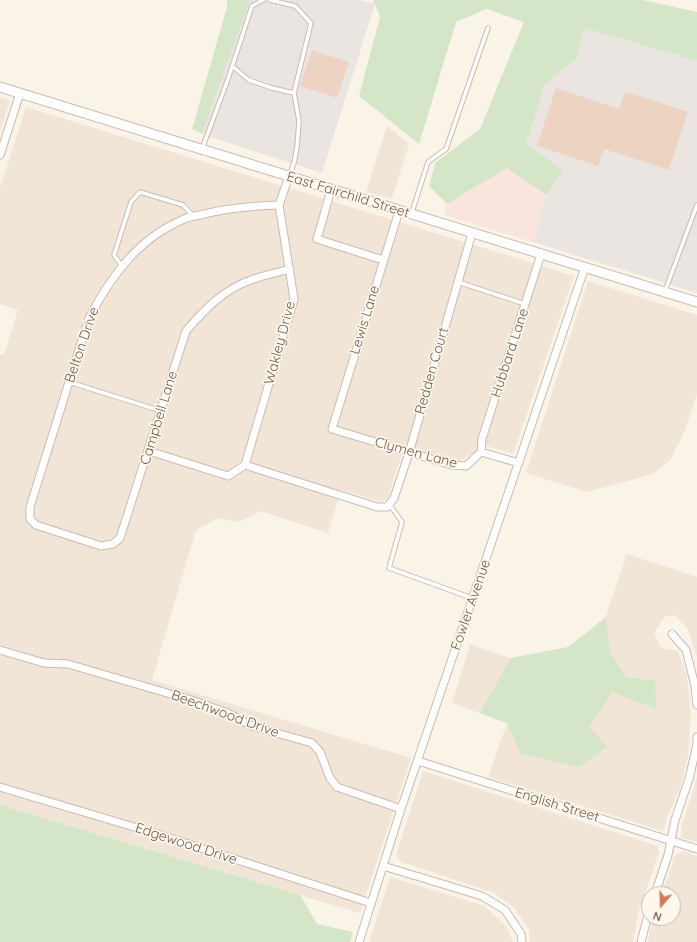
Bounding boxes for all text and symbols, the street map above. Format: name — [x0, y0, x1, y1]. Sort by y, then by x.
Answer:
street label: East Fairchild Street — [285, 168, 411, 222]
street label: Lewis Lane — [347, 283, 383, 357]
street label: Wakley Drive — [261, 299, 299, 387]
street label: Belton Drive — [61, 305, 103, 385]
street label: Hubbard Lane — [488, 306, 532, 400]
street label: Redden Court — [412, 326, 452, 416]
street label: Campbell Lane — [137, 369, 181, 467]
street label: Clymen Lane — [373, 434, 459, 472]
street label: Fowler Avenue — [448, 557, 494, 653]
street label: Beechwood Drive — [169, 687, 281, 741]
street label: English Street — [513, 784, 601, 826]
street label: Edgewood Drive — [133, 820, 239, 868]
north arrow — [641, 886, 681, 926]
text: N — [651, 908, 664, 924]

